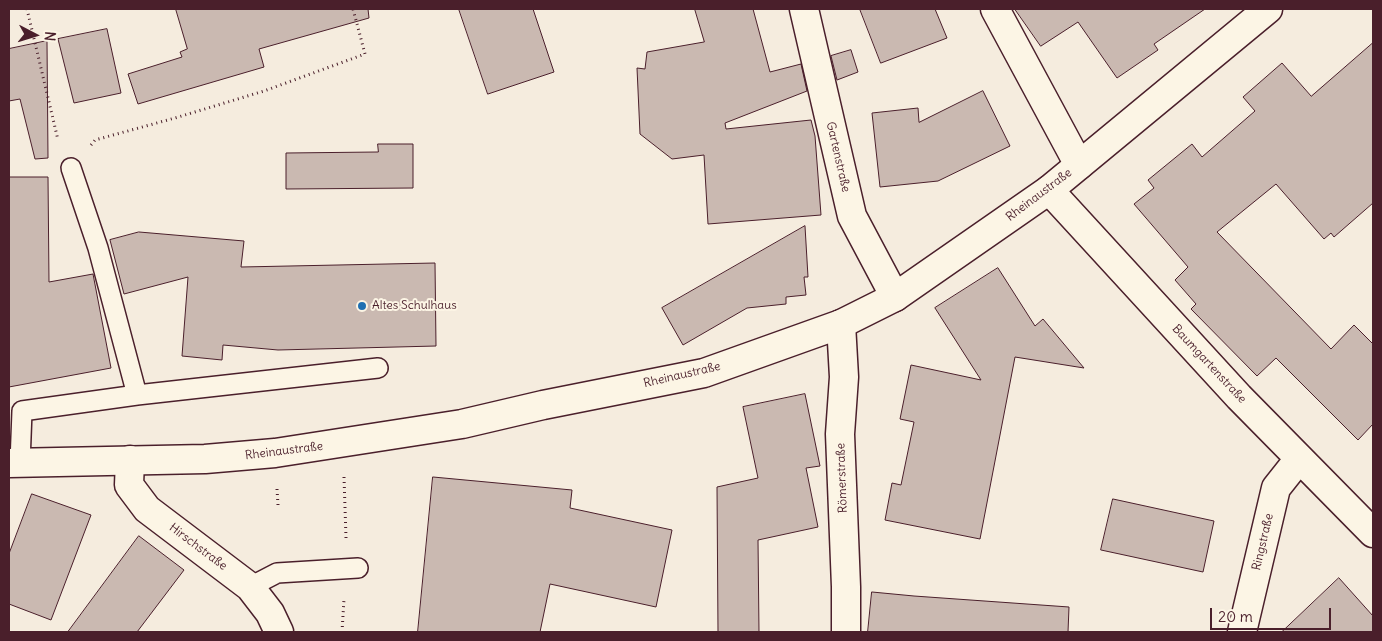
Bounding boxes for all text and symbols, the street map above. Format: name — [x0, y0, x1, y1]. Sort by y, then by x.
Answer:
north arrow — [10, 10, 60, 60]
text: N — [41, 31, 59, 42]
street label: Gartenstraße — [823, 120, 853, 194]
street label: Rheinaustraße — [1003, 166, 1075, 224]
place label: Altes Schulhaus — [372, 299, 457, 313]
marker: Altes Schulhaus — [356, 300, 368, 312]
street label: Baumgartenstraße — [1169, 322, 1249, 406]
street label: Rheinaustraße — [642, 359, 722, 391]
street label: Rheinaustraße — [244, 439, 324, 463]
street label: Römerstraße — [834, 443, 850, 513]
street label: Ringstraße — [1249, 512, 1277, 572]
street label: Hirschstraße — [166, 521, 230, 573]
scale bar — [1212, 598, 1333, 630]
text: 20 m — [1218, 607, 1253, 626]

